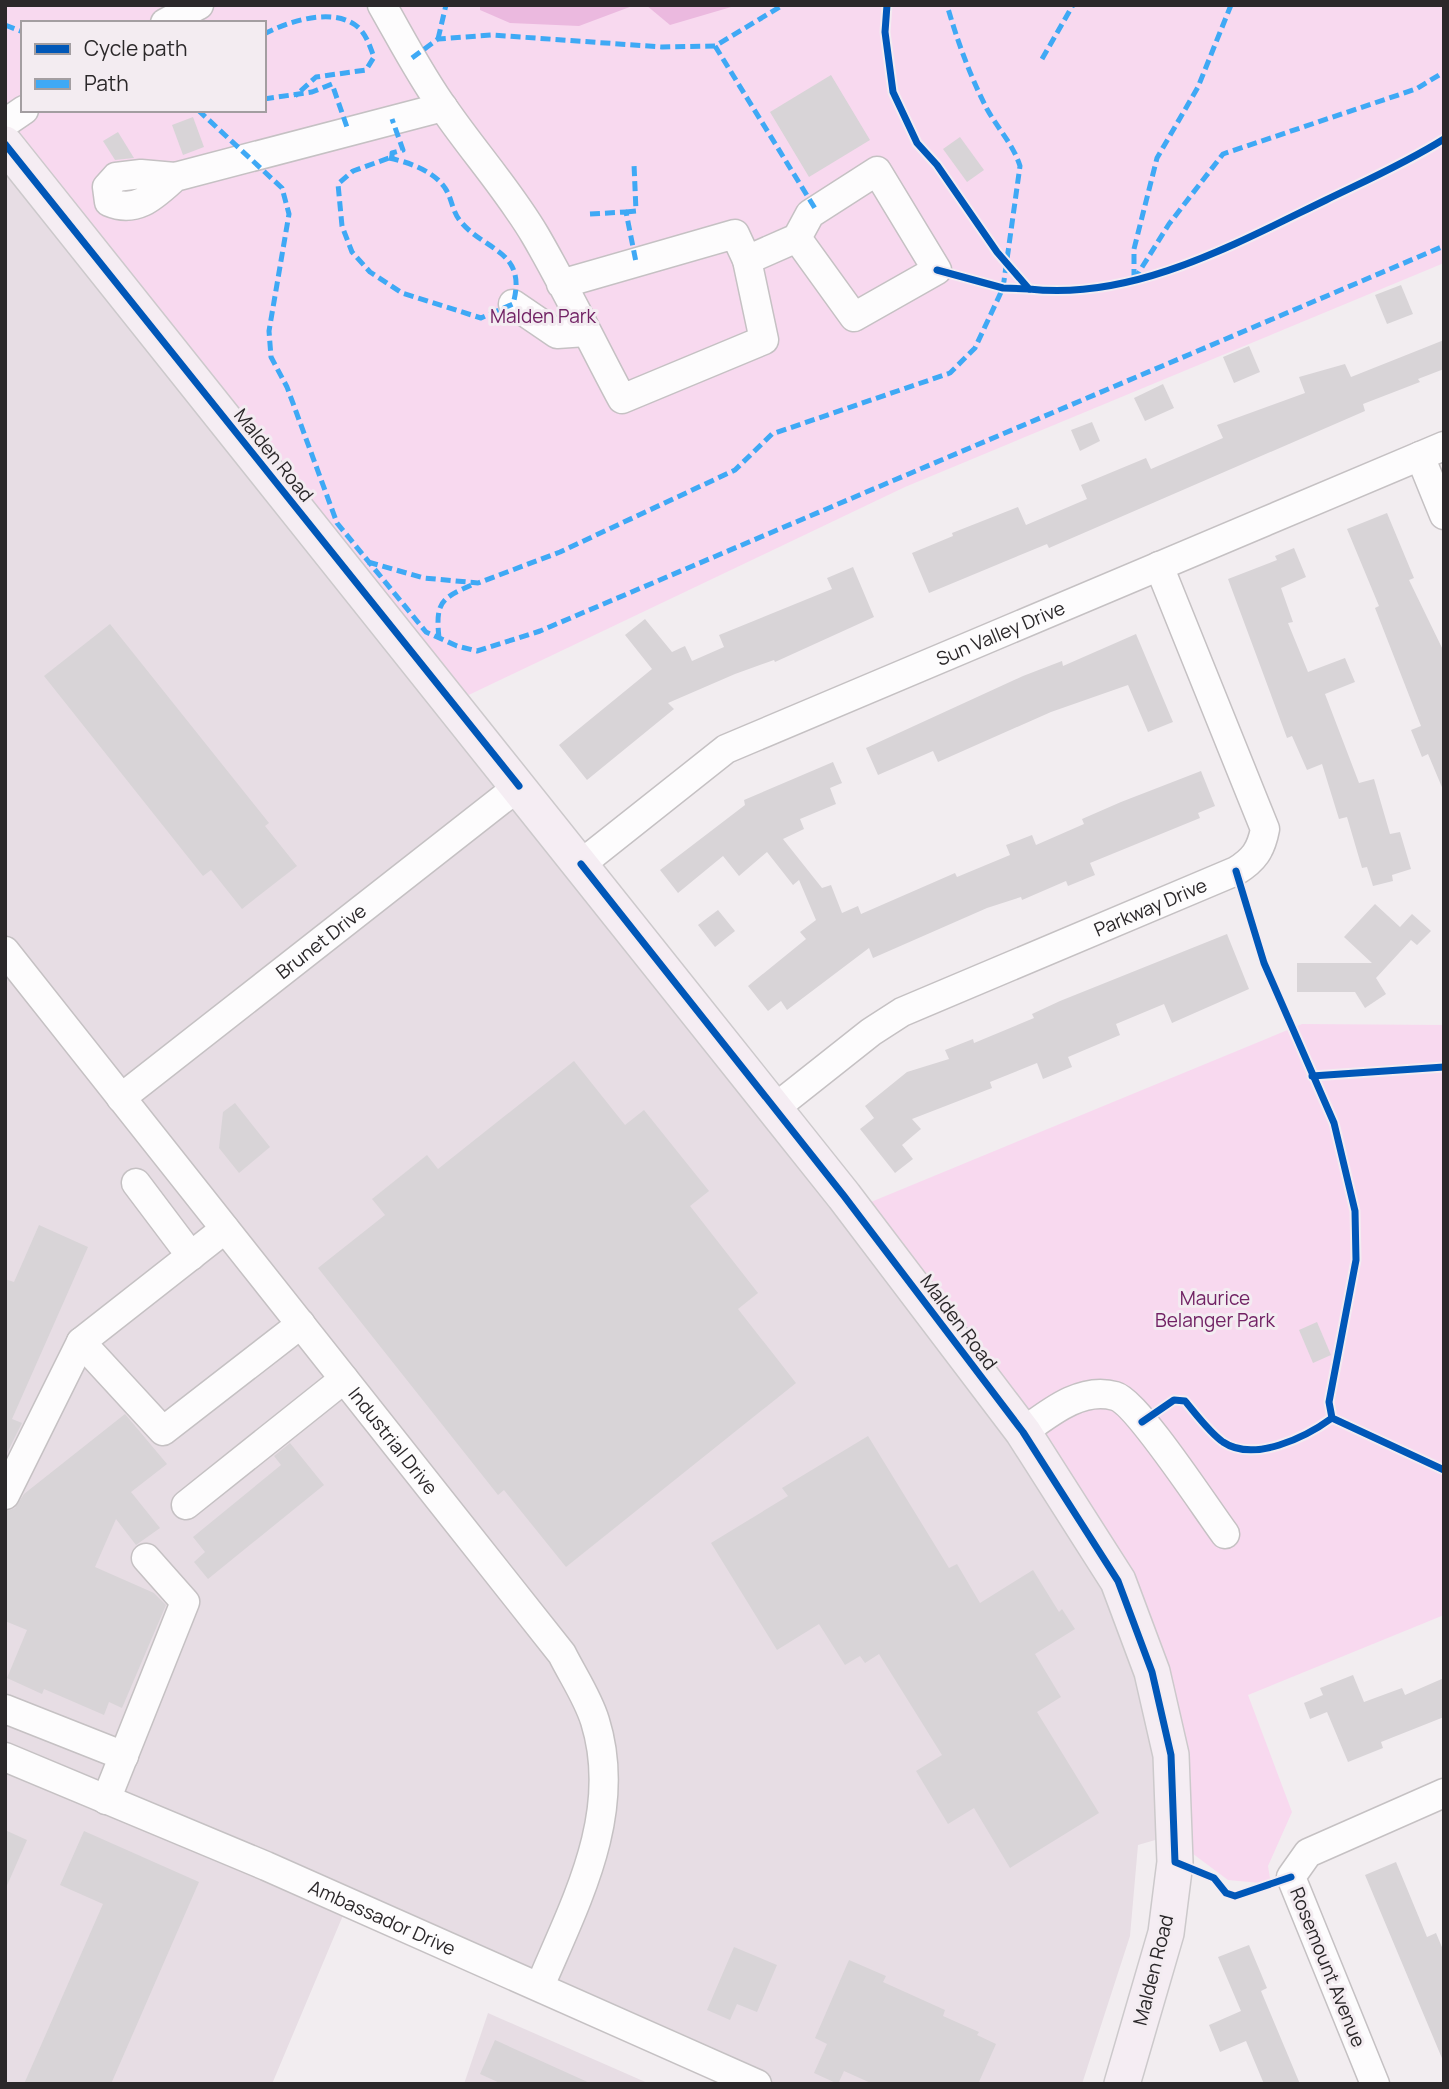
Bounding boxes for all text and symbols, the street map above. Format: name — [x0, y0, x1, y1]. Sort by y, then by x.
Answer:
legend — [21, 21, 266, 112]
text: Cycle path — [84, 34, 187, 62]
text: Path — [84, 69, 129, 97]
park label: Malden Park — [490, 303, 597, 329]
street label: Malden Road — [228, 403, 320, 507]
street label: Sun Valley Drive — [932, 594, 1069, 672]
street label: Parkway Drive — [1090, 872, 1211, 942]
street label: Brunet Drive — [270, 898, 371, 985]
street label: Malden Road — [915, 1269, 1003, 1375]
park label: Maurice Belanger Park — [1155, 1285, 1276, 1333]
street label: Industrial Drive — [342, 1382, 444, 1500]
street label: Ambassador Drive — [305, 1874, 460, 1962]
street label: Rosemount Avenue — [1284, 1883, 1372, 2051]
street label: Malden Road — [1127, 1912, 1179, 2028]

